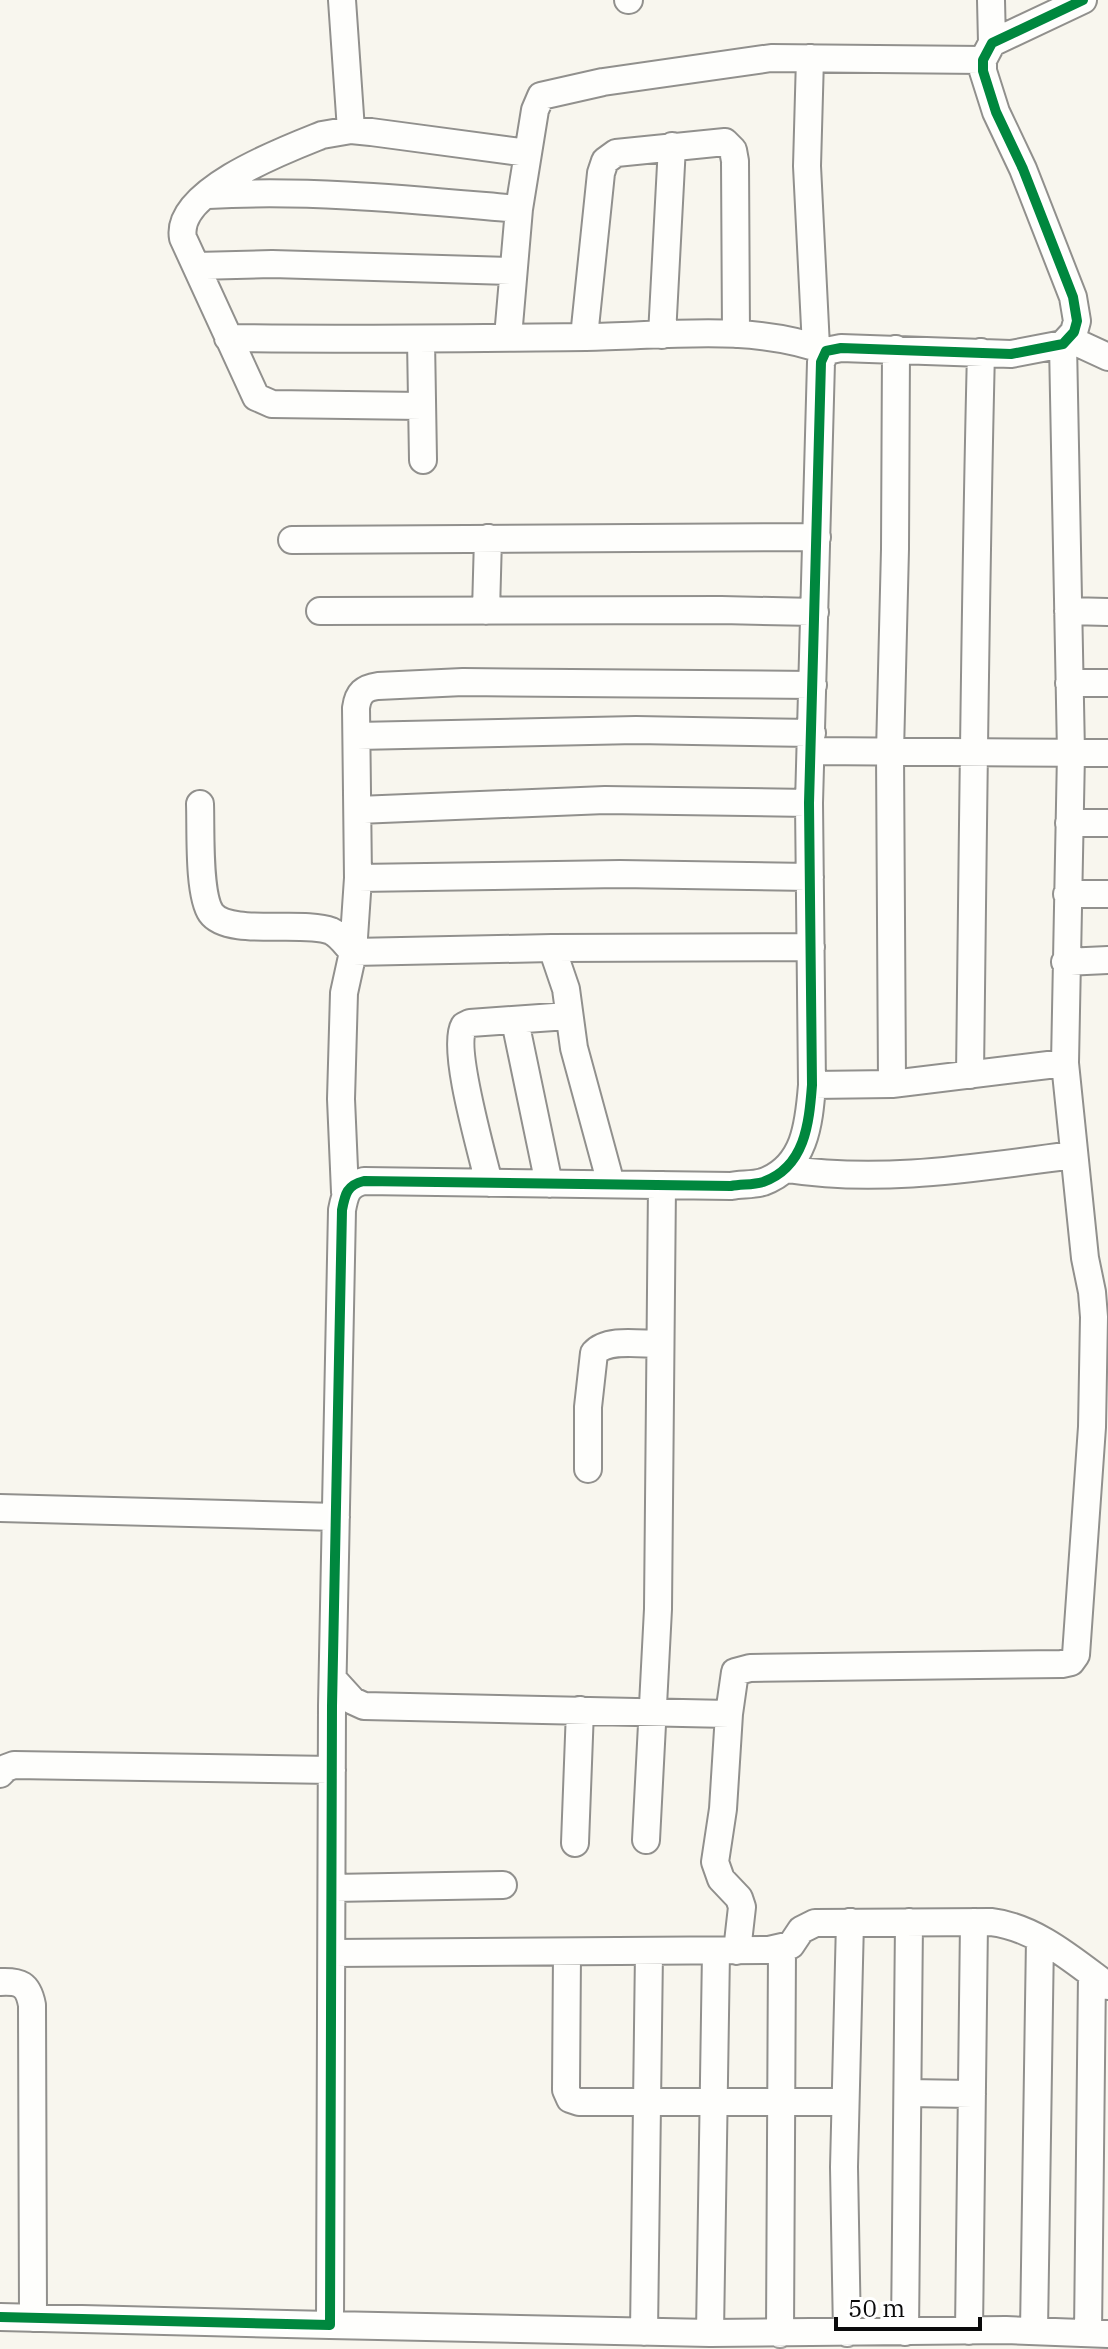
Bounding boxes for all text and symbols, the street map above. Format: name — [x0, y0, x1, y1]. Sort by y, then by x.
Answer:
scale bar — [836, 2281, 980, 2331]
text: 50 m — [848, 2292, 905, 2324]

